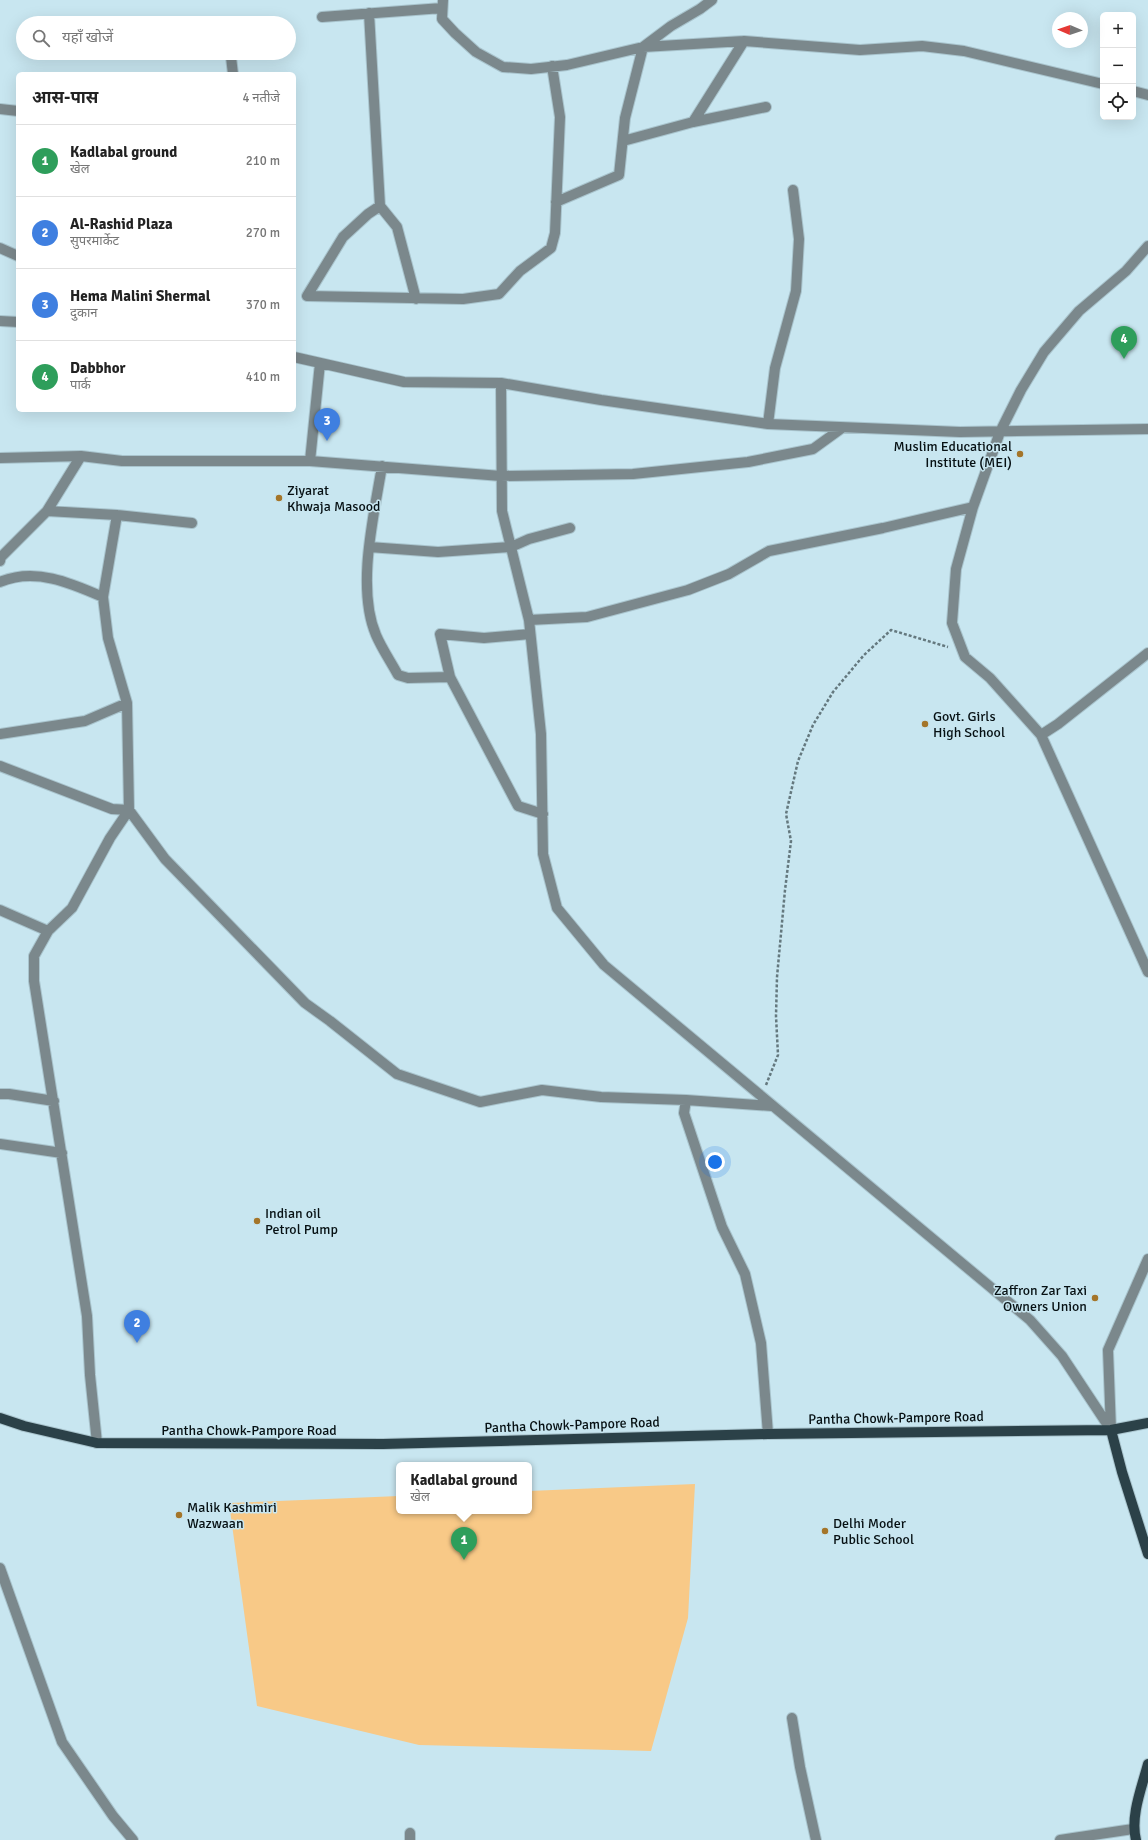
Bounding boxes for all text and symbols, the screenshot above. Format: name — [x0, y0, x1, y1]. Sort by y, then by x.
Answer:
north arrow — [1052, 12, 1088, 48]
map controls — [1100, 12, 1136, 120]
button: + — [1100, 12, 1136, 48]
search box — [16, 16, 296, 60]
icon: search — [30, 27, 52, 49]
text: यहाँ खोजें — [62, 28, 113, 46]
button: − — [1100, 48, 1136, 84]
button: locate — [1100, 84, 1136, 120]
text: आस-पास — [32, 87, 98, 108]
text: 4 नतीजे — [242, 90, 280, 106]
text: Kadlabal ground — [70, 143, 177, 161]
text: 1 — [41, 153, 49, 169]
text: 210 m — [246, 153, 280, 169]
text: खेल — [70, 161, 89, 177]
text: Al-Rashid Plaza — [70, 215, 173, 233]
text: 2 — [41, 225, 49, 241]
text: 270 m — [246, 225, 280, 241]
text: सुपरमार्केट — [70, 233, 119, 249]
text: Hema Malini Shermal — [70, 287, 210, 305]
text: 3 — [41, 297, 49, 313]
text: 370 m — [246, 297, 280, 313]
text: दुकान — [70, 305, 97, 321]
pin: 4 — [1111, 326, 1137, 359]
text: Dabbhor — [70, 359, 126, 377]
text: 4 — [41, 369, 49, 385]
text: 410 m — [246, 369, 280, 385]
text: पार्क — [70, 377, 91, 393]
pin: 3 — [314, 408, 340, 441]
place label: Muslim Educational Institute (MEI) — [894, 438, 1012, 471]
marker: Muslim Educational Institute (MEI) — [1015, 449, 1025, 459]
place label: Ziyarat Khwaja Masood — [287, 482, 380, 515]
marker: Ziyarat Khwaja Masood — [274, 493, 284, 503]
place label: Govt. Girls High School — [933, 708, 1005, 741]
marker: Govt. Girls High School — [920, 719, 930, 729]
your location — [705, 1152, 725, 1172]
place label: Indian oil Petrol Pump — [265, 1205, 338, 1238]
marker: Indian oil Petrol Pump — [252, 1216, 262, 1226]
place label: Zaffron Zar Taxi Owners Union — [994, 1282, 1087, 1315]
marker: Zaffron Zar Taxi Owners Union — [1090, 1293, 1100, 1303]
pin: 2 — [124, 1310, 150, 1343]
street label: Pantha Chowk-Pampore Road — [808, 1408, 984, 1428]
street label: Pantha Chowk-Pampore Road — [484, 1413, 660, 1437]
street label: Pantha Chowk-Pampore Road — [161, 1422, 337, 1439]
popup — [396, 1462, 532, 1514]
text: Kadlabal ground — [410, 1471, 518, 1489]
text: खेल — [410, 1489, 430, 1505]
place label: Malik Kashmiri Wazwaan — [187, 1499, 277, 1532]
marker: Malik Kashmiri Wazwaan — [174, 1510, 184, 1520]
place label: Delhi Moder Public School — [833, 1515, 914, 1548]
marker: Delhi Moder Public School — [820, 1526, 830, 1536]
pin: 1 — [451, 1527, 477, 1560]

